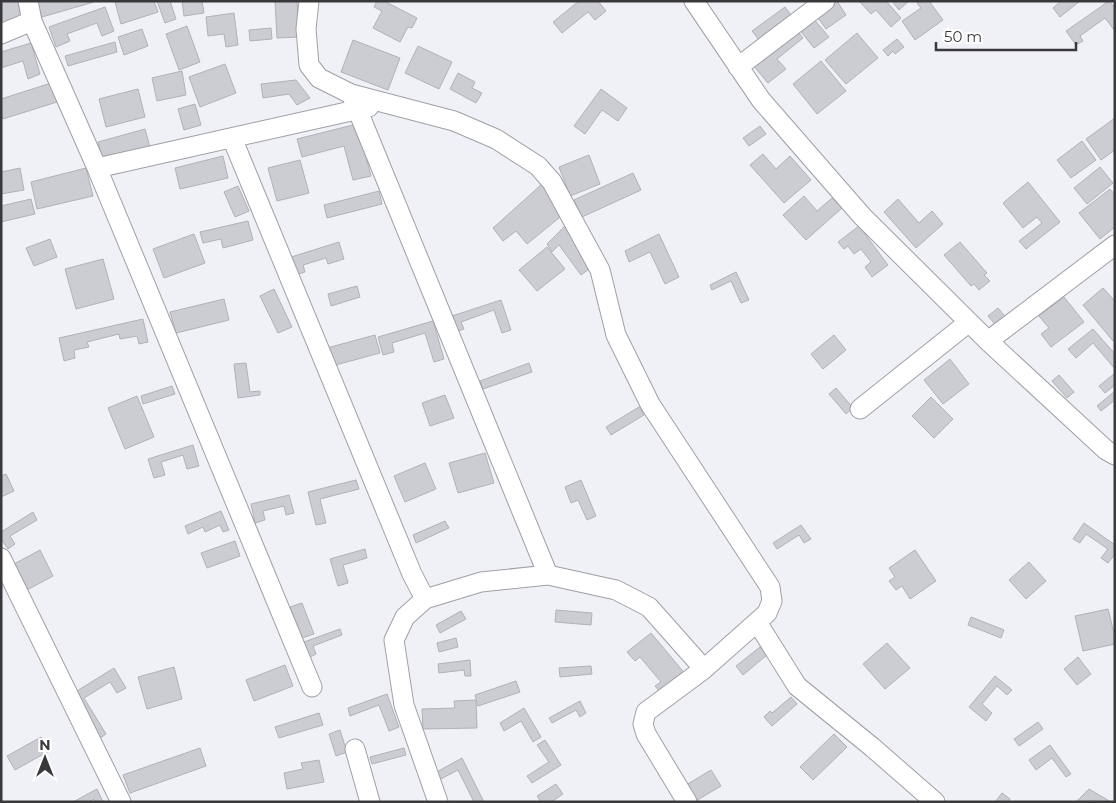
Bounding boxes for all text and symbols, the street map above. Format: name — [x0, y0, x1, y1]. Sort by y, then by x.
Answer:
scale bar — [936, 20, 1076, 52]
text: 50 m — [944, 27, 982, 46]
north arrow — [20, 733, 70, 783]
text: N — [39, 736, 51, 754]

